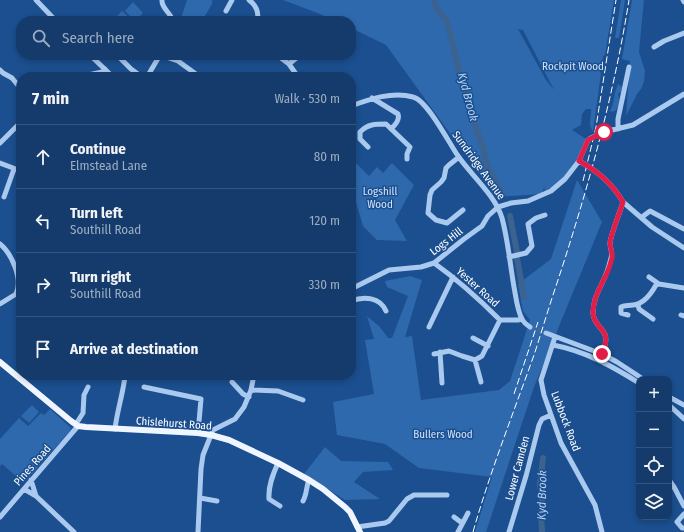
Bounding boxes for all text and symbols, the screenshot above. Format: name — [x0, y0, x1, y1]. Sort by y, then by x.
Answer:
search box — [16, 16, 356, 60]
icon: search — [30, 27, 52, 49]
text: Search here — [62, 29, 134, 47]
park label: Rockpit Wood — [542, 60, 604, 73]
water label: Kyd Brook — [455, 71, 481, 123]
text: 7 min — [32, 88, 69, 109]
text: Walk · 530 m — [274, 91, 340, 106]
route start — [595, 123, 613, 141]
street label: Sundridge Avenue — [449, 129, 508, 202]
text: Continue — [70, 140, 126, 158]
icon: ahead — [32, 146, 54, 168]
text: 80 m — [314, 149, 340, 164]
text: Elmstead Lane — [70, 158, 147, 173]
park label: Logshill Wood — [363, 185, 397, 211]
text: Turn left — [70, 204, 123, 222]
icon: left — [32, 210, 54, 232]
text: 120 m — [309, 213, 340, 228]
text: Southill Road — [70, 222, 141, 237]
street label: Logs Hill — [427, 225, 465, 258]
street label: Yester Road — [454, 265, 502, 310]
text: Turn right — [70, 268, 131, 286]
icon: right — [32, 274, 54, 296]
text: 330 m — [308, 277, 340, 292]
text: Southill Road — [70, 286, 141, 301]
icon: arrive — [32, 338, 54, 360]
text: Arrive at destination — [70, 340, 198, 358]
route end — [593, 345, 611, 363]
map controls — [636, 376, 672, 520]
button: + — [636, 376, 672, 412]
street label: Lubbock Road — [548, 389, 583, 453]
button: − — [636, 412, 672, 448]
street label: Chislehurst Road — [136, 414, 212, 433]
park label: Bullers Wood — [413, 428, 473, 441]
street label: Lower Camden — [503, 435, 532, 502]
street label: Pines Road — [11, 442, 54, 488]
button: locate — [636, 448, 672, 484]
water label: Kyd Brook — [535, 470, 549, 520]
button: layers — [636, 484, 672, 520]

